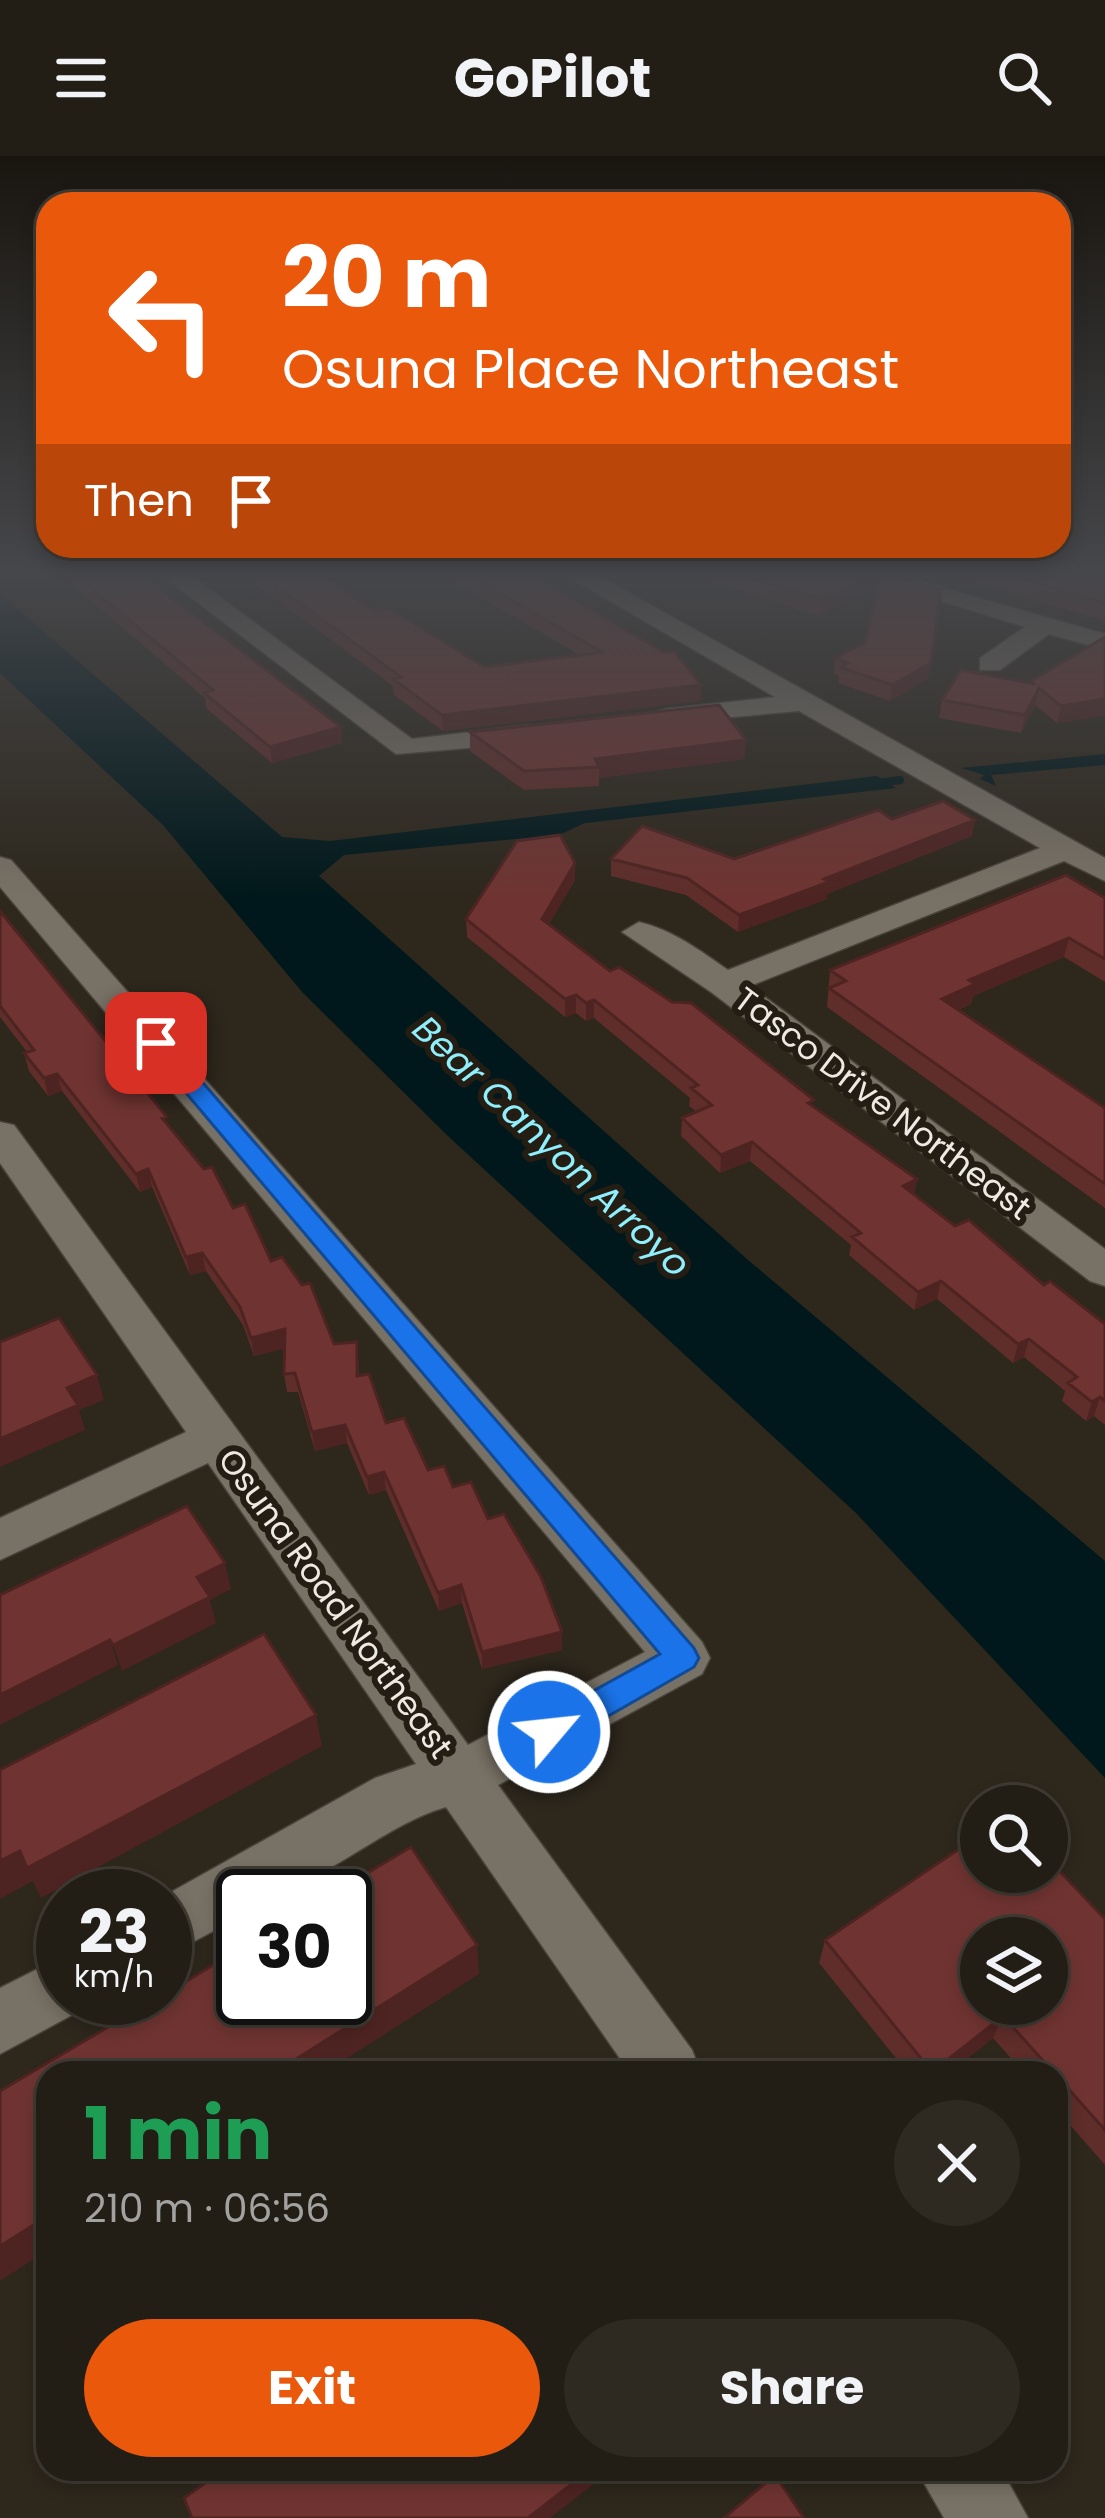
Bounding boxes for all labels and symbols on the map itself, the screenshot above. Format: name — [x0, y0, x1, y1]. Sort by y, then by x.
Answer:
street label: Tasco Drive Northeast — [725, 976, 1041, 1231]
pin — [105, 992, 207, 1094]
water label: Bear Canyon Arroyo — [402, 1004, 702, 1289]
street label: Osuna Road Northeast — [207, 1439, 464, 1768]
position arrow — [486, 1669, 612, 1795]
speed limit sign: 30 — [216, 1869, 372, 2025]

